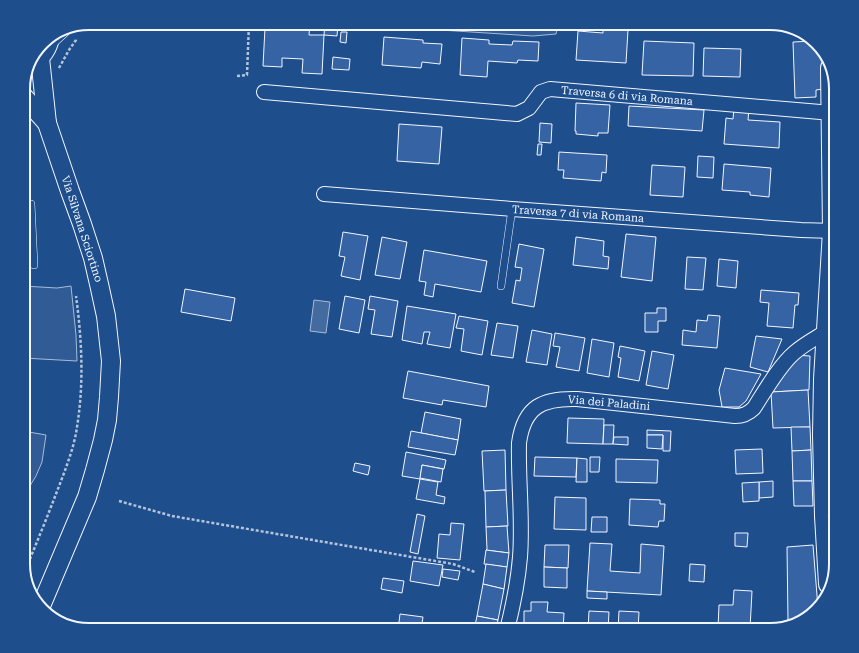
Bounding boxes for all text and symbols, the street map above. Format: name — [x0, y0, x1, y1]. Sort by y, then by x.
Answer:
street label: Traversa 6 di via Romana — [561, 84, 693, 108]
street label: Via Silvana Sciortino — [59, 174, 105, 284]
street label: Traversa 7 di via Romana — [512, 203, 644, 225]
street label: Via dei Paladini — [567, 393, 651, 413]

